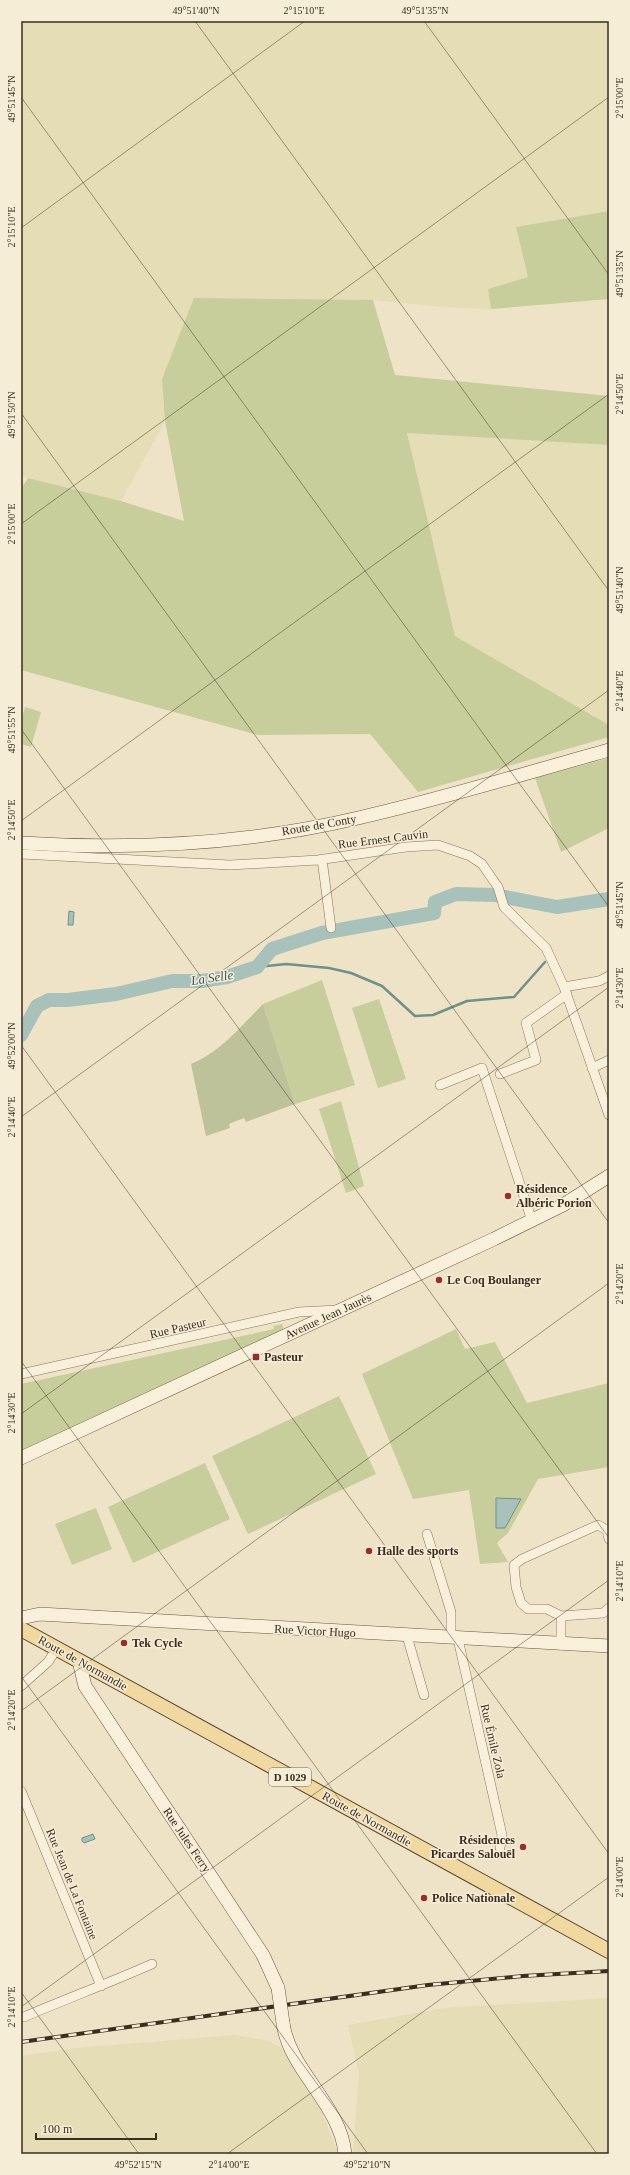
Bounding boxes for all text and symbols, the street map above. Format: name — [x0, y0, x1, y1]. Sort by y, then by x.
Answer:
text: 49°51'40"N — [172, 5, 220, 16]
text: 2°15'10"E — [284, 5, 325, 16]
text: 49°51'35"N — [401, 5, 449, 16]
text: 49°51'45"N — [6, 75, 17, 123]
text: 2°15'00"E — [614, 78, 625, 119]
text: 2°15'10"E — [6, 207, 17, 248]
text: 49°51'35"N — [614, 250, 625, 298]
text: 2°14'50"E — [614, 374, 625, 415]
text: 49°51'50"N — [6, 391, 17, 439]
text: 2°15'00"E — [6, 504, 17, 545]
text: 49°51'40"N — [614, 566, 625, 614]
text: 2°14'40"E — [614, 671, 625, 712]
text: 49°51'55"N — [6, 706, 17, 754]
text: 2°14'50"E — [6, 800, 17, 841]
street label: Route de Conty — [281, 812, 357, 838]
street label: Rue Ernest Cauvin — [337, 827, 429, 851]
text: 49°51'45"N — [614, 881, 625, 929]
water label: La Selle — [189, 967, 234, 988]
text: 2°14'30"E — [614, 968, 625, 1009]
text: 49°52'00"N — [6, 1022, 17, 1070]
text: 2°14'40"E — [6, 1097, 17, 1138]
place label: Résidence Albéric Porion — [516, 1182, 592, 1210]
marker: Résidence Albéric Porion — [503, 1191, 513, 1201]
text: 2°14'20"E — [614, 1264, 625, 1305]
place label: Le Coq Boulanger — [447, 1273, 542, 1287]
marker: Le Coq Boulanger — [434, 1275, 444, 1285]
street label: Avenue Jean Jaurès — [283, 1290, 374, 1342]
street label: Rue Pasteur — [148, 1315, 208, 1341]
place label: Pasteur — [264, 1350, 304, 1364]
marker: Pasteur — [251, 1352, 261, 1362]
text: 2°14'30"E — [6, 1393, 17, 1434]
place label: Halle des sports — [377, 1544, 459, 1558]
marker: Halle des sports — [364, 1546, 374, 1556]
text: 2°14'10"E — [614, 1561, 625, 1602]
street label: Rue Victor Hugo — [274, 1622, 356, 1640]
street label: Route de Normandie — [36, 1633, 130, 1693]
place label: Tek Cycle — [132, 1636, 183, 1650]
marker: Tek Cycle — [119, 1638, 129, 1648]
text: 2°14'20"E — [6, 1690, 17, 1731]
street label: Rue Émile Zola — [478, 1702, 509, 1780]
road number: D 1029 — [269, 1768, 311, 1786]
street label: Route de Normandie — [320, 1789, 414, 1849]
street label: Rue Jules Ferry — [160, 1805, 214, 1875]
street label: Rue Jean de La Fontaine — [43, 1826, 101, 1942]
place label: Résidences Picardes Salouël — [431, 1833, 516, 1861]
marker: Résidences Picardes Salouël — [518, 1842, 528, 1852]
text: 2°14'00"E — [614, 1857, 625, 1898]
place label: Police Nationale — [432, 1891, 516, 1905]
marker: Police Nationale — [419, 1893, 429, 1903]
text: 2°14'10"E — [6, 1987, 17, 2028]
scale bar — [36, 2115, 156, 2141]
text: 100 m — [42, 2122, 73, 2136]
text: 49°52'15"N — [114, 2159, 162, 2170]
text: 2°14'00"E — [209, 2159, 250, 2170]
text: 49°52'10"N — [343, 2159, 391, 2170]

